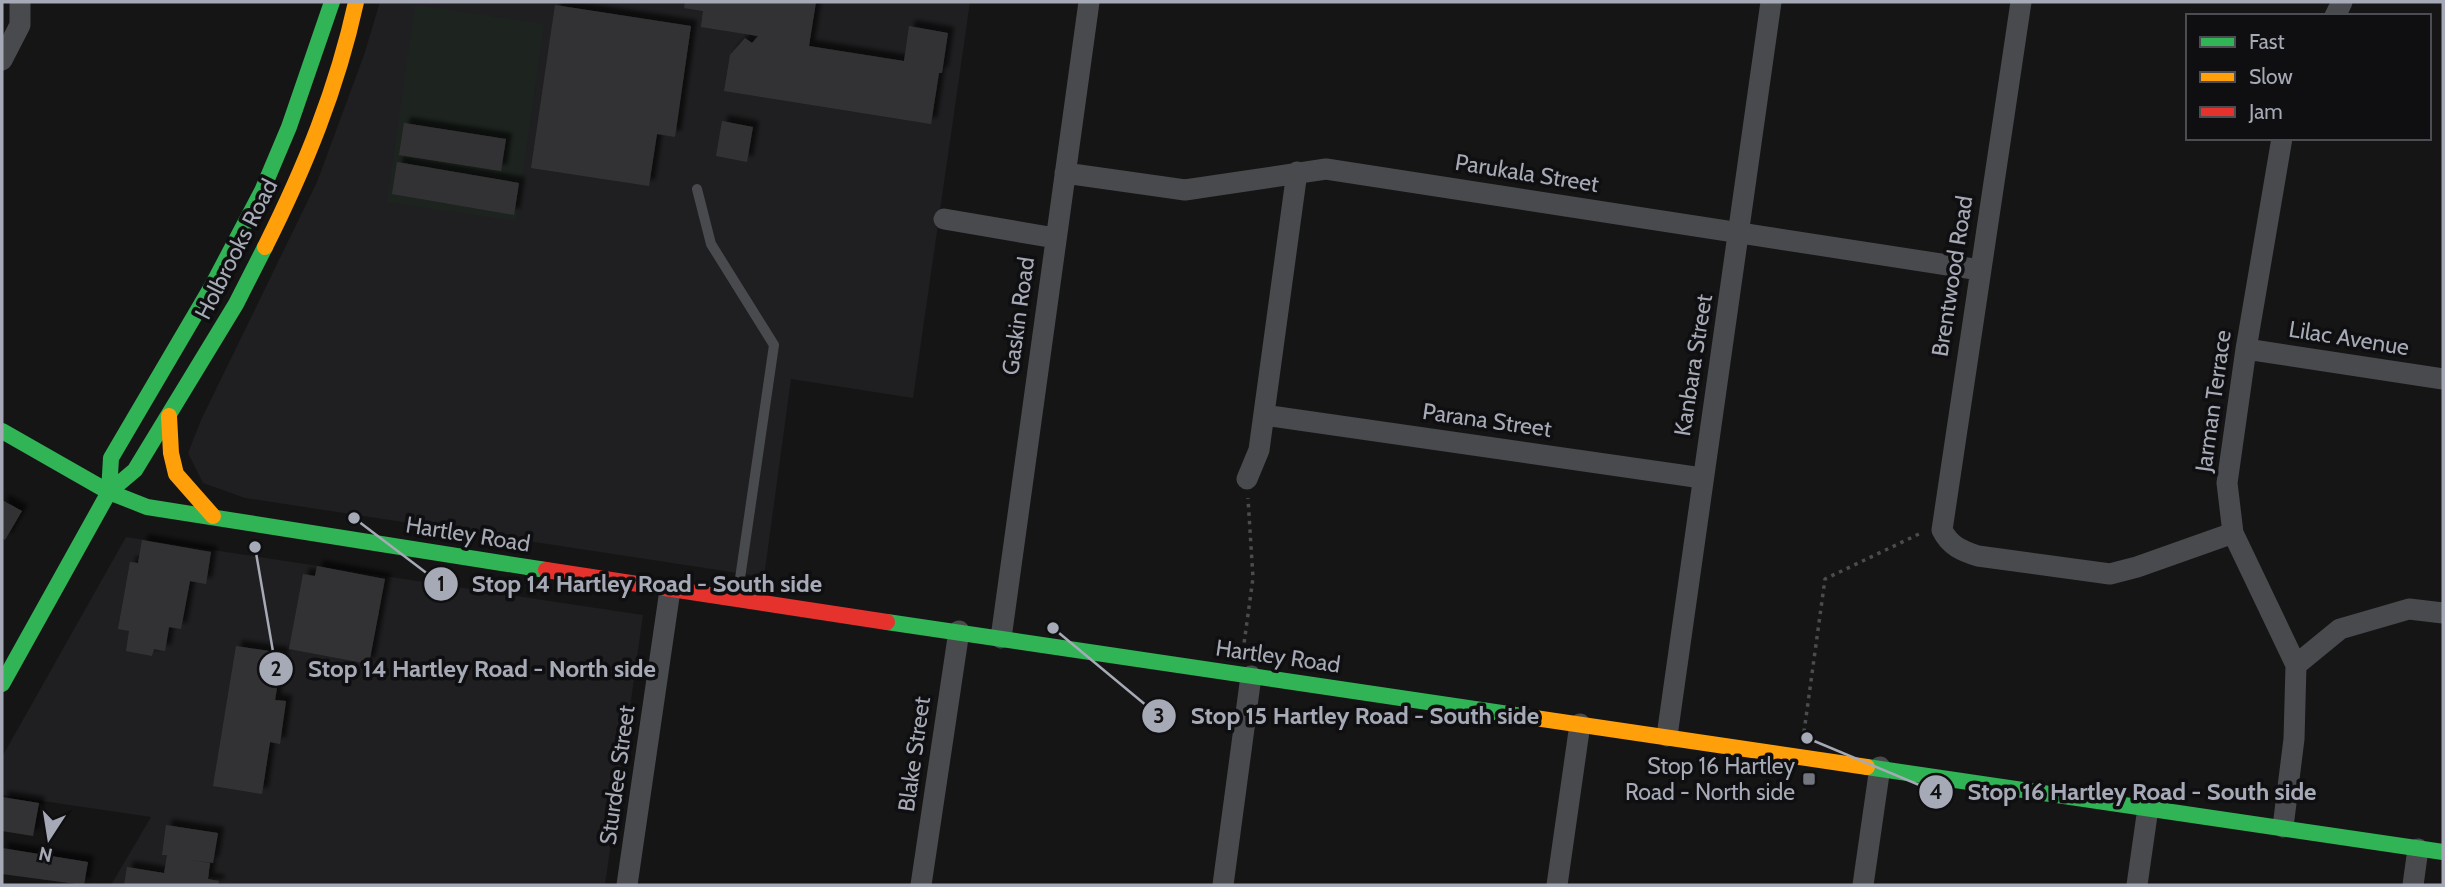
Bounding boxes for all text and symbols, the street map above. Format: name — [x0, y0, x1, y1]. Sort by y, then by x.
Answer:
legend — [2186, 14, 2431, 140]
text: Fast — [2249, 29, 2285, 54]
text: Slow — [2249, 64, 2293, 89]
text: Jam — [2248, 99, 2283, 124]
street label: Parukala Street — [1453, 148, 1601, 198]
street label: Holbrooks Road — [189, 174, 283, 324]
street label: Brentwood Road — [1925, 194, 1979, 358]
street label: Gaskin Road — [996, 255, 1040, 377]
street label: Kanbara Street — [1668, 292, 1718, 438]
street label: Lilac Avenue — [2287, 315, 2411, 361]
street label: Jarman Terrace — [2189, 328, 2237, 475]
street label: Parana Street — [1421, 397, 1554, 443]
street label: Hartley Road — [404, 510, 532, 558]
callout: Stop 14 Hartley Road - South side — [423, 561, 837, 606]
text: Stop 14 Hartley Road - South side — [472, 569, 822, 598]
text: 1 — [437, 571, 445, 596]
street label: Hartley Road — [1214, 633, 1342, 679]
callout: Stop 14 Hartley Road - North side — [259, 646, 670, 691]
text: Stop 14 Hartley Road - North side — [308, 654, 656, 683]
text: 2 — [270, 656, 282, 681]
callout: Stop 15 Hartley Road - South side — [1141, 693, 1553, 738]
street label: Blake Street — [892, 694, 936, 813]
text: Stop 15 Hartley Road - South side — [1191, 701, 1539, 730]
street label: Sturdee Street — [593, 703, 641, 846]
text: 3 — [1153, 703, 1165, 728]
place label: Stop 16 Hartley Road - North side — [1625, 752, 1795, 806]
callout: Stop 16 Hartley Road - South side — [1918, 769, 2330, 814]
marker: Stop 16 Hartley Road - North side — [1801, 771, 1817, 787]
text: Stop 16 Hartley Road - South side — [1968, 777, 2316, 806]
text: 4 — [1929, 779, 1943, 804]
north arrow — [14, 803, 84, 873]
text: N — [37, 841, 55, 867]

